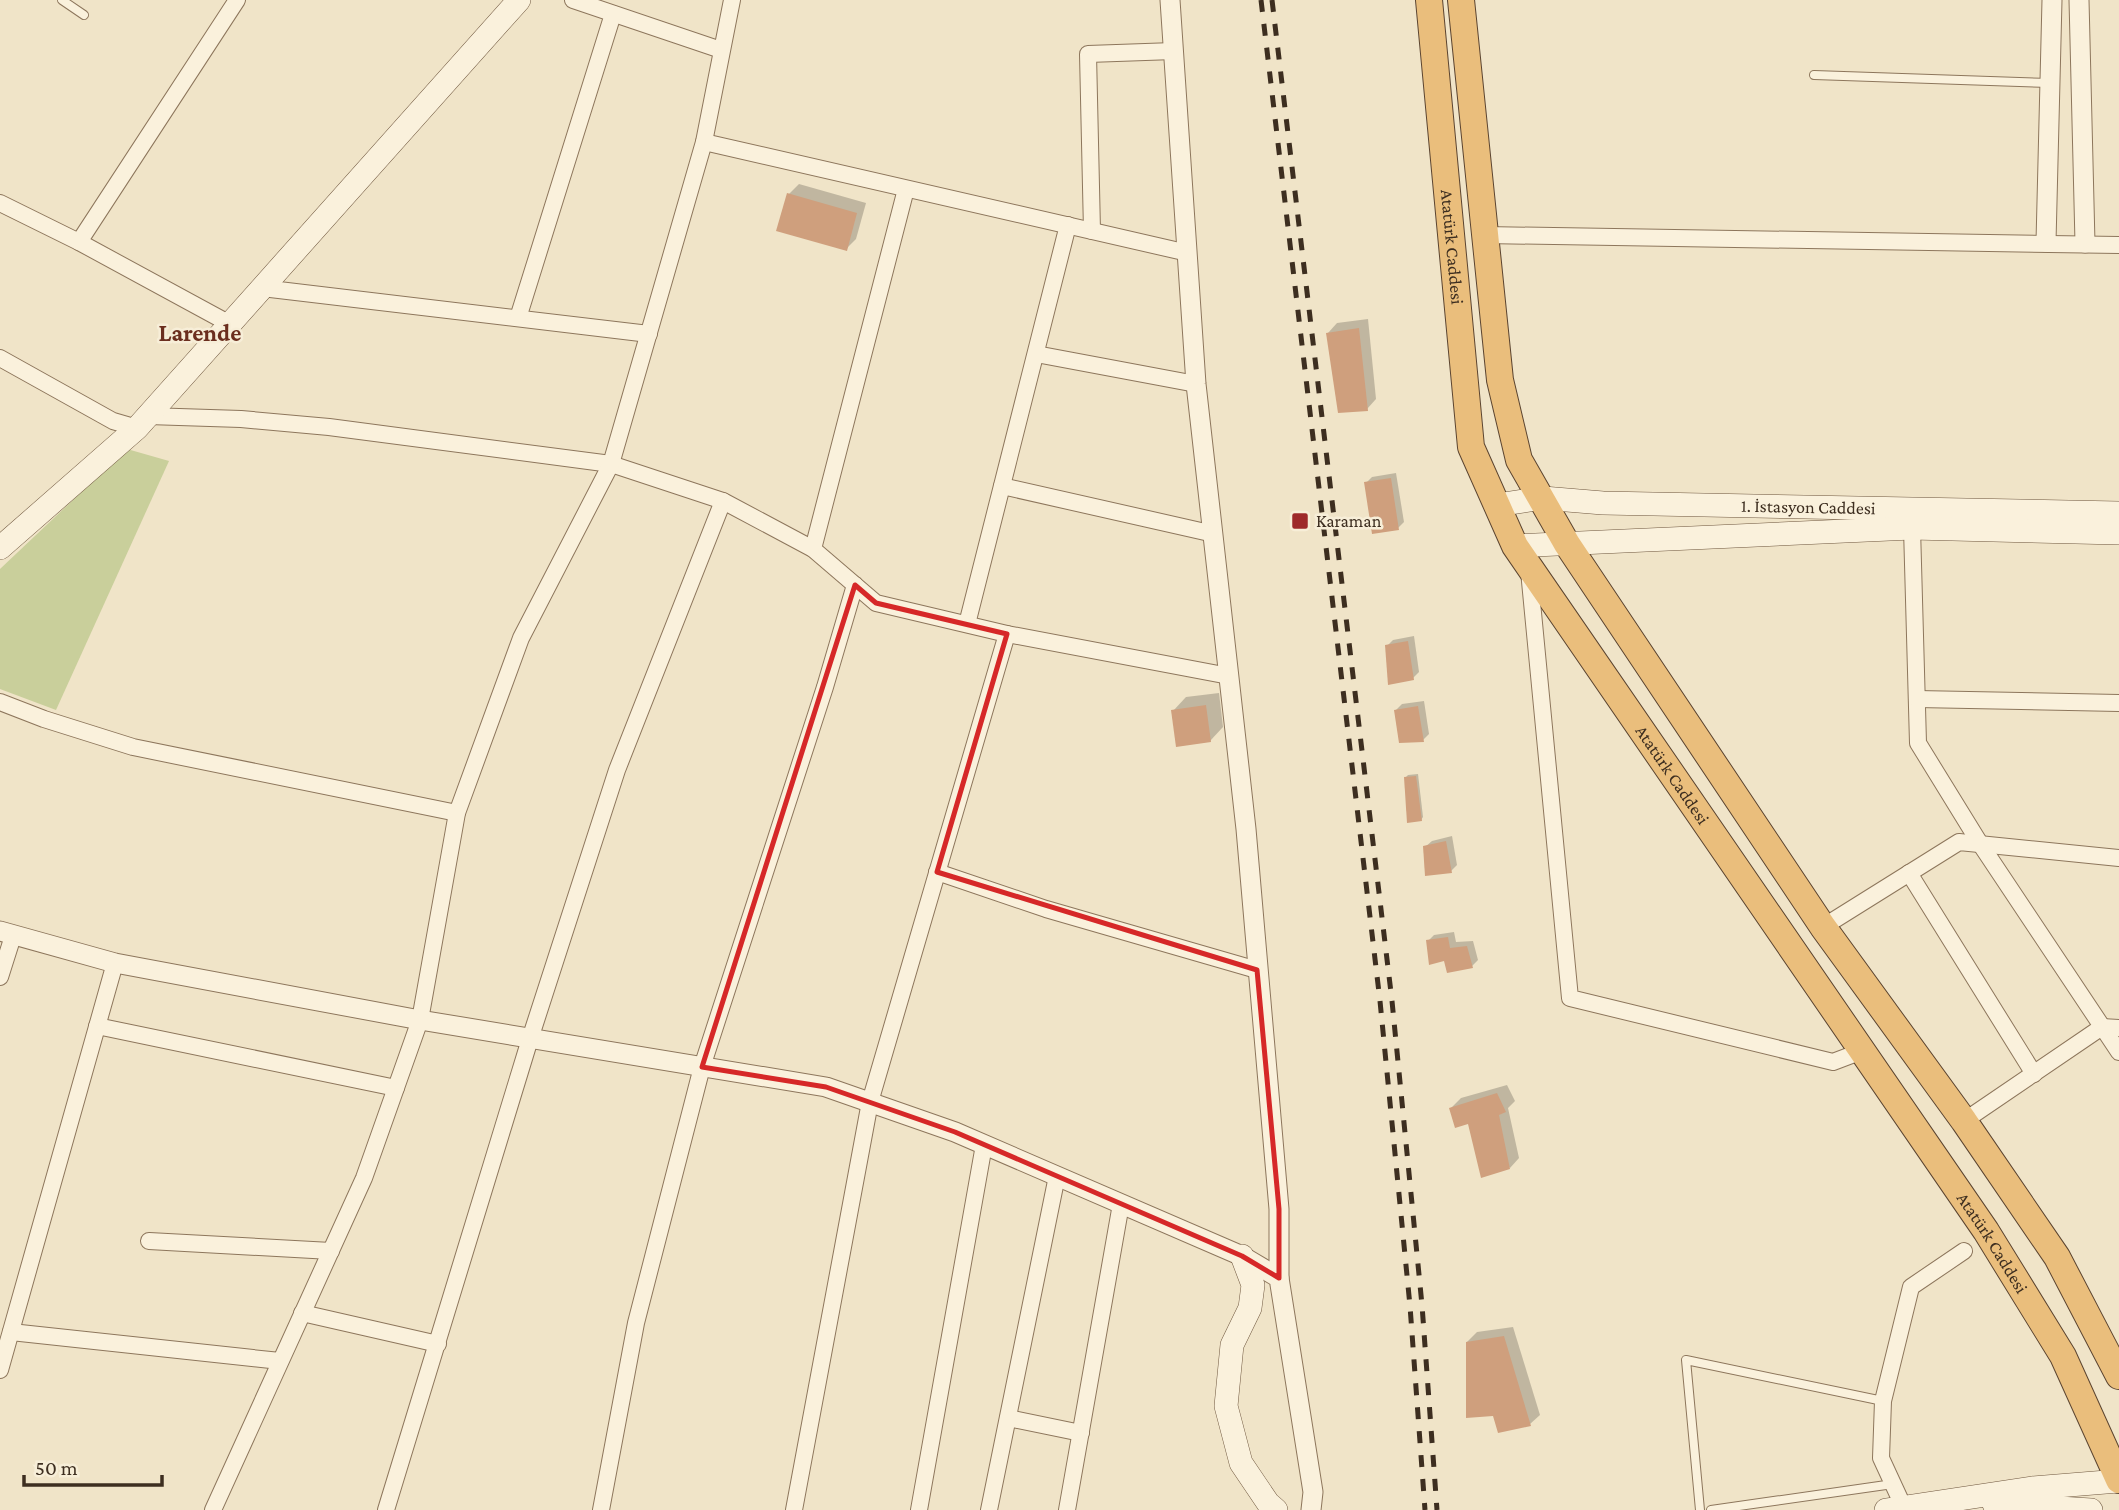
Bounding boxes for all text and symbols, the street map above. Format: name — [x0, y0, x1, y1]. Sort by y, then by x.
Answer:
street label: Atatürk Caddesi — [1437, 188, 1468, 306]
district label: Larende — [159, 319, 241, 346]
street label: 1. İstasyon Caddesi — [1741, 496, 1876, 518]
marker: Karaman — [1290, 511, 1310, 531]
place label: Karaman — [1316, 511, 1382, 531]
street label: Atatürk Caddesi — [1631, 722, 1713, 828]
street label: Atatürk Caddesi — [1953, 1189, 2032, 1297]
scale bar — [24, 1444, 163, 1488]
text: 50 m — [35, 1456, 78, 1480]

